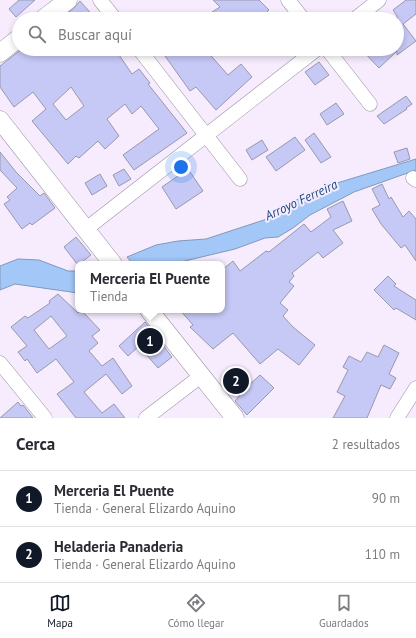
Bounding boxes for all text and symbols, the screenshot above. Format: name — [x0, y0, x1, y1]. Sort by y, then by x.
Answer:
search box — [12, 12, 404, 56]
icon: search — [26, 23, 48, 45]
text: Buscar aquí — [58, 25, 132, 44]
your location — [171, 157, 191, 177]
water label: Arroyo Ferreira — [261, 175, 341, 225]
popup — [75, 261, 225, 313]
text: Merceria El Puente — [90, 269, 210, 288]
text: Tienda — [90, 288, 128, 305]
pin: 1 — [137, 326, 163, 356]
pin: 2 — [223, 366, 249, 396]
text: Cerca — [16, 433, 55, 455]
text: 2 resultados — [332, 436, 400, 453]
text: Merceria El Puente — [54, 481, 174, 500]
text: 1 — [25, 490, 33, 507]
text: 90 m — [372, 490, 400, 507]
text: Tienda · General Elizardo Aquino — [54, 500, 236, 517]
text: Heladeria Panaderia — [54, 537, 183, 556]
text: 2 — [25, 546, 33, 563]
text: 110 m — [365, 546, 400, 563]
text: Tienda · General Elizardo Aquino — [54, 556, 236, 573]
tab: Mapa — [47, 592, 73, 630]
tab: Cómo llegar — [168, 592, 224, 630]
tab: Guardados — [319, 592, 369, 630]

